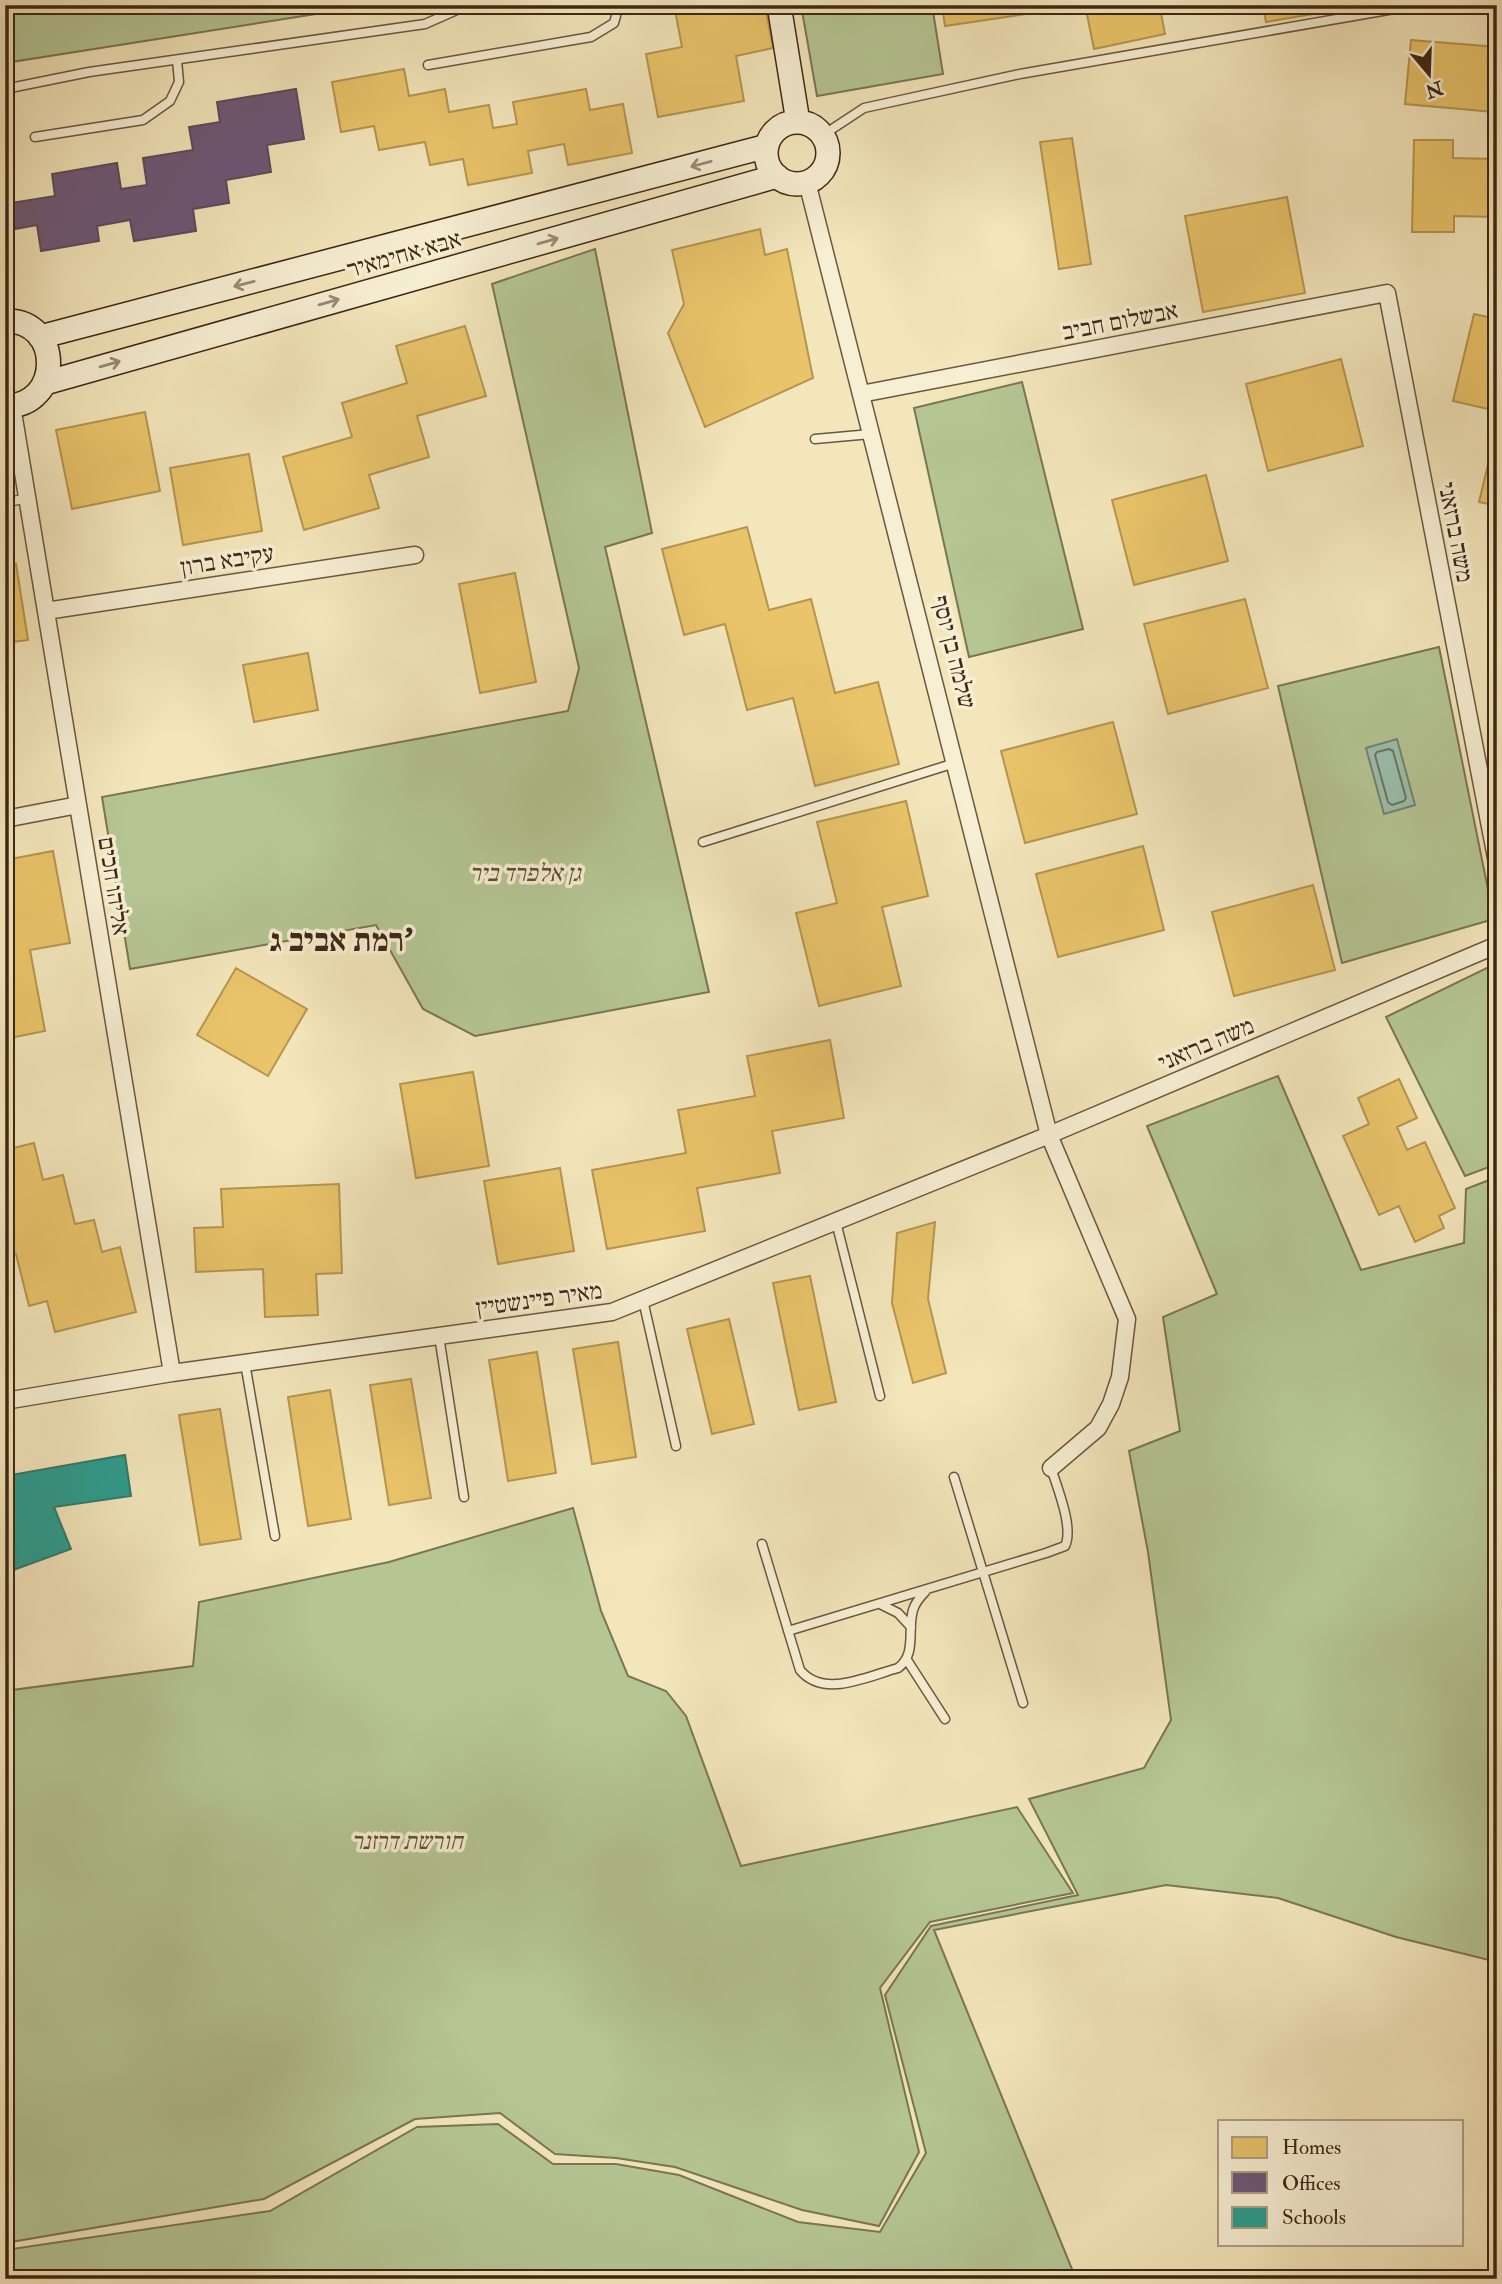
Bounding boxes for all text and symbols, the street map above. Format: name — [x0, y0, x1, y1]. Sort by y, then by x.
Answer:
north arrow — [1394, 38, 1464, 108]
text: N — [1421, 75, 1447, 104]
one-way arrow — [690, 158, 713, 171]
street label: אבא אחימאיר — [343, 223, 465, 286]
one-way arrow — [537, 233, 559, 246]
one-way arrow — [233, 278, 256, 291]
one-way arrow — [318, 295, 340, 308]
street label: אבשלום חביב — [1059, 295, 1181, 348]
one-way arrow — [99, 357, 121, 370]
street label: משה ברזאני — [1431, 479, 1480, 585]
street label: עקיבא ברון — [178, 538, 276, 583]
street label: שלמה בן יוסף — [925, 592, 983, 712]
street label: אליהו חכים — [90, 835, 137, 938]
park label: גן אלפרד ביר — [469, 858, 583, 889]
district label: רמת אביב ג' — [269, 921, 413, 961]
street label: משה ברזאני — [1153, 1010, 1259, 1079]
street label: מאיר פיינשטיין — [474, 1275, 604, 1324]
park label: חורשת דרזנר — [351, 1826, 465, 1857]
legend — [1218, 2120, 1464, 2246]
text: Homes — [1282, 2134, 1341, 2161]
text: Offices — [1282, 2170, 1340, 2197]
text: Schools — [1282, 2204, 1346, 2231]

